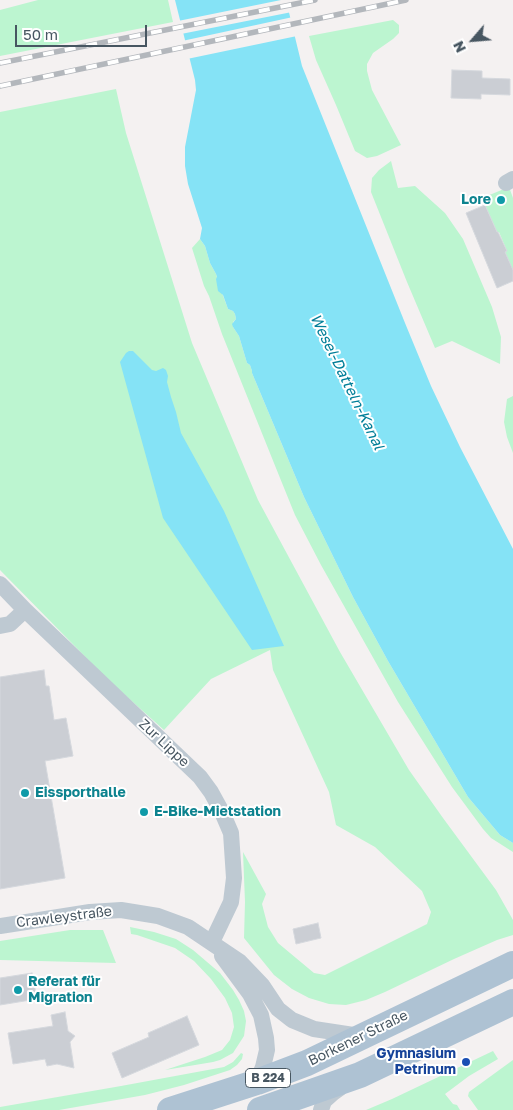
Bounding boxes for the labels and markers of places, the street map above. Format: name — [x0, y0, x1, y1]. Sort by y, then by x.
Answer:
place label: Lore — [461, 192, 491, 208]
marker: Lore — [495, 194, 507, 206]
place label: Eissporthalle — [35, 785, 126, 801]
marker: Eissporthalle — [19, 787, 31, 799]
place label: E-Bike-Mietstation — [154, 804, 281, 820]
marker: E-Bike-Mietstation — [138, 806, 150, 818]
place label: Referat für Migration — [28, 974, 100, 1006]
marker: Referat für Migration — [12, 984, 24, 996]
place label: Gymnasium Petrinum — [376, 1046, 456, 1078]
marker: Gymnasium Petrinum — [460, 1056, 472, 1068]

